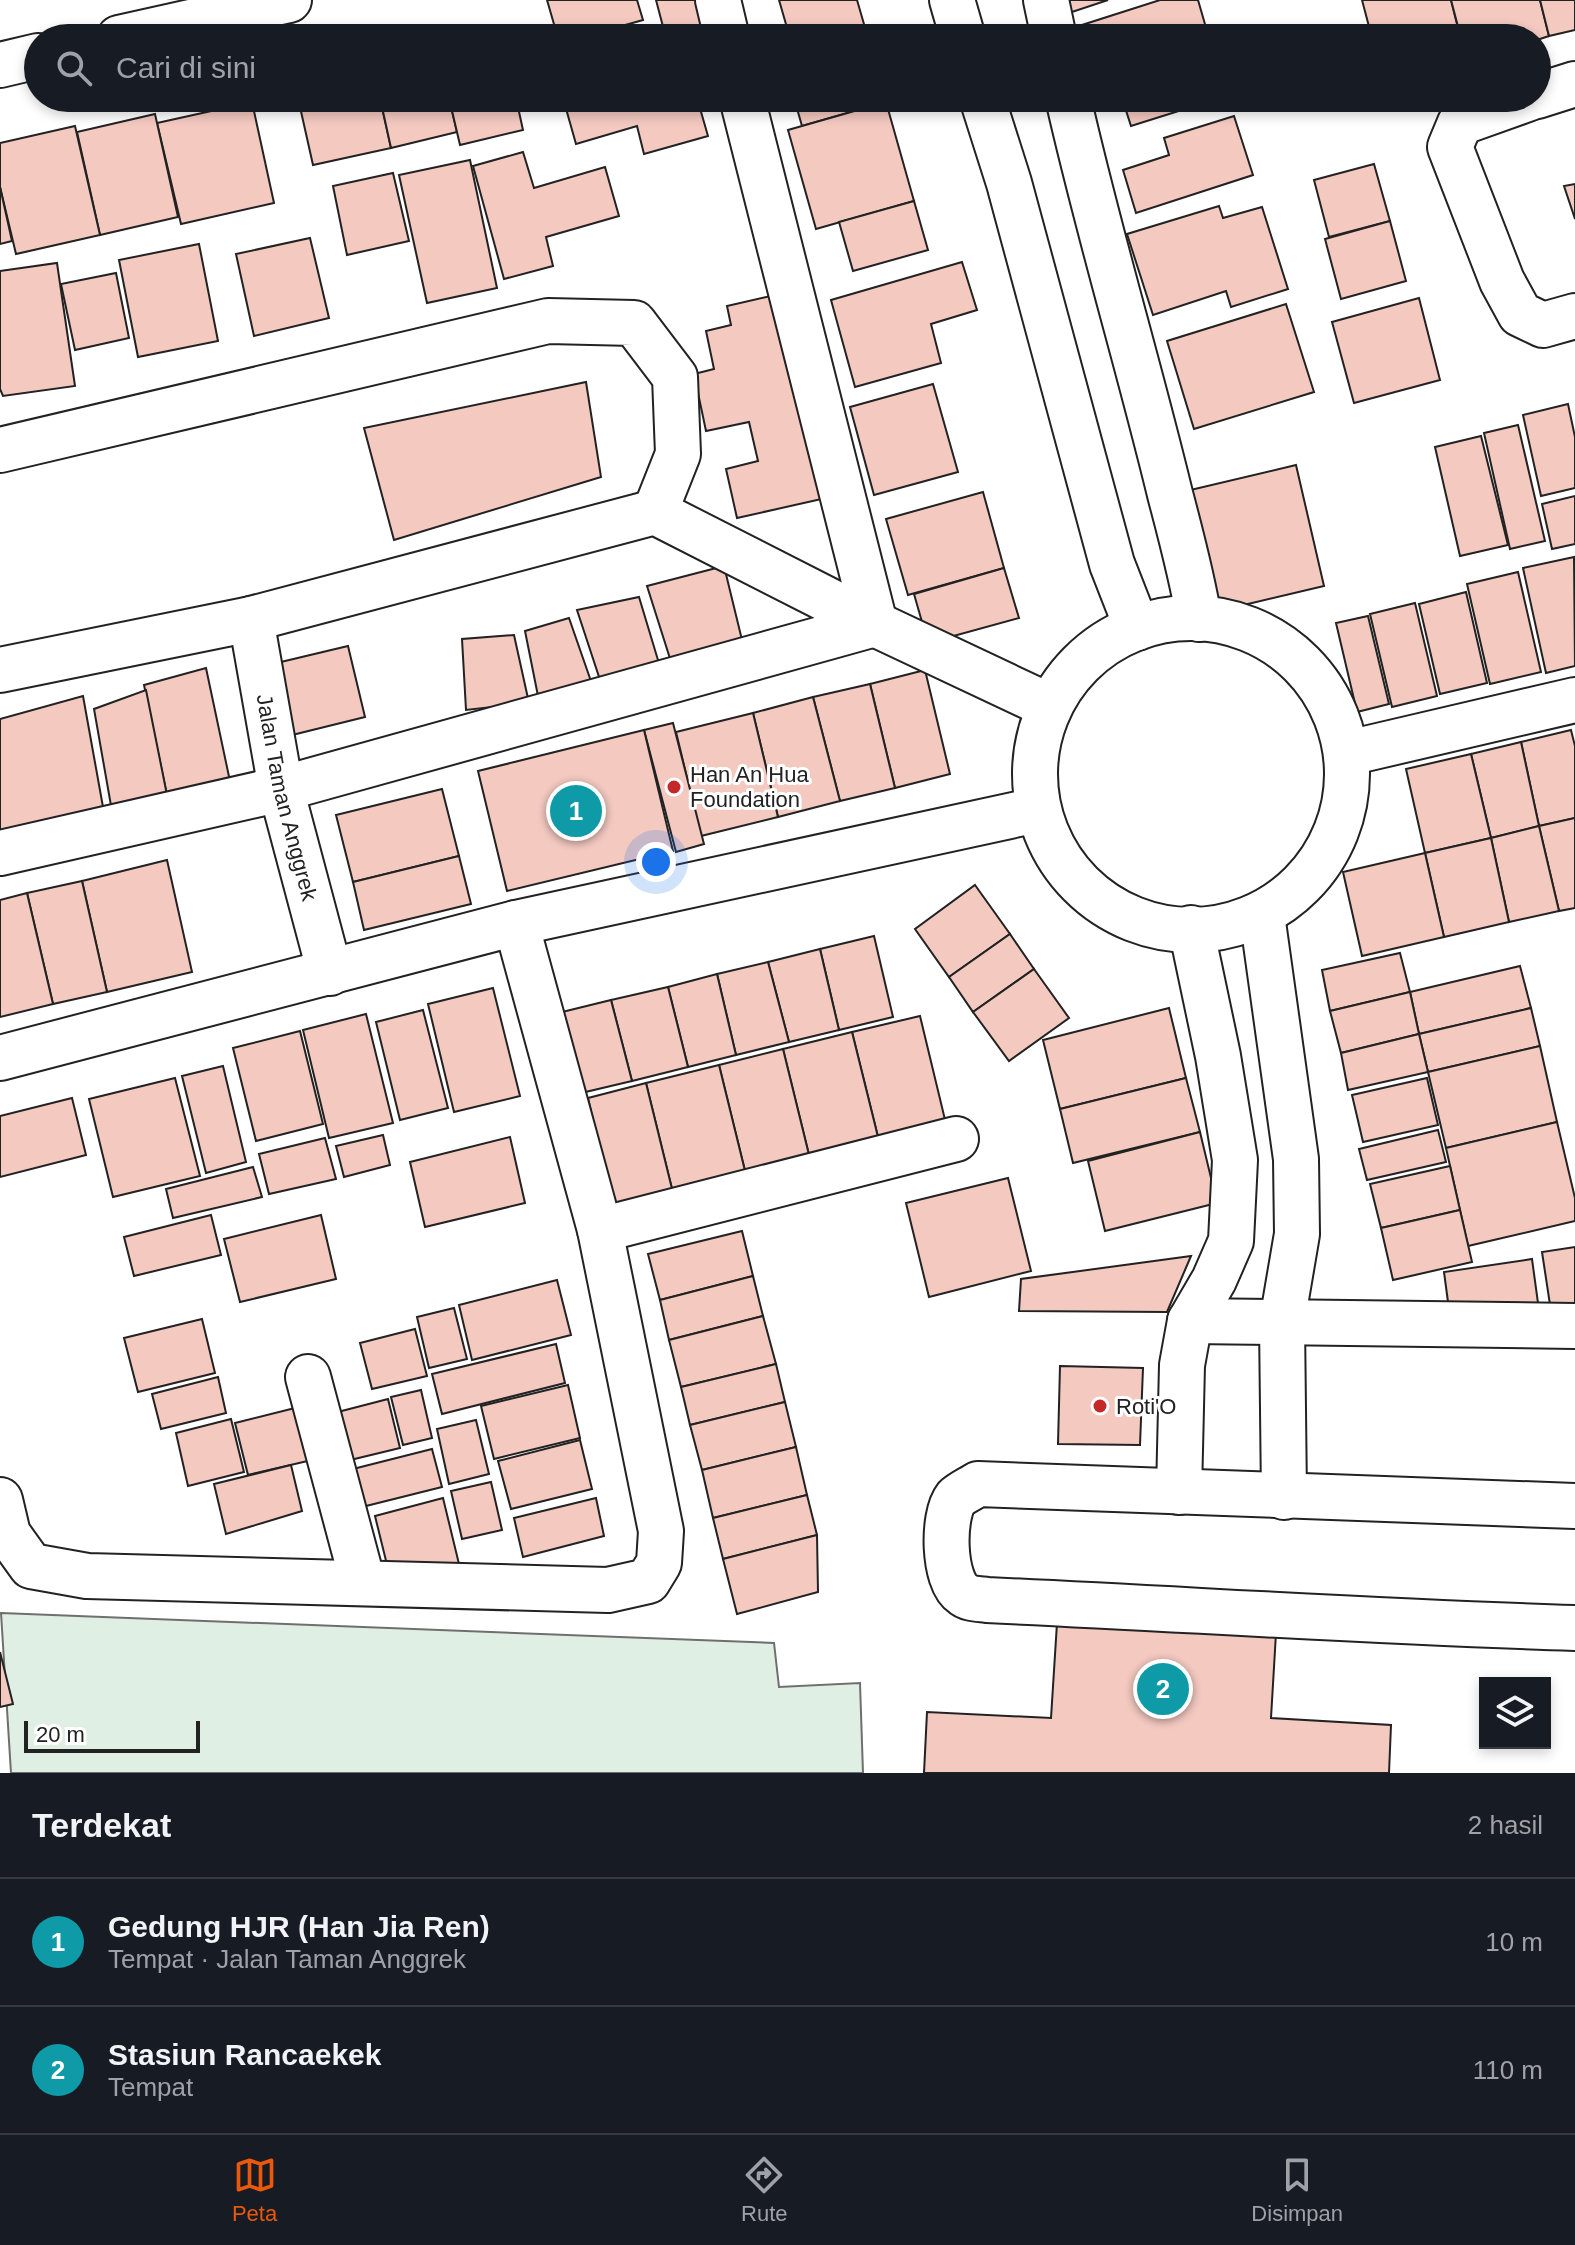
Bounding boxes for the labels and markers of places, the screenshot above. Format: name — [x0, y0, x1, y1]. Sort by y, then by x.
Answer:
place label: Han An Hua Foundation — [690, 762, 809, 812]
marker: Han An Hua Foundation — [665, 778, 683, 796]
pin: 1 — [550, 781, 602, 841]
place label: Roti'O — [1116, 1394, 1176, 1419]
marker: Roti'O — [1091, 1397, 1109, 1415]
pin: 2 — [1137, 1659, 1189, 1719]

